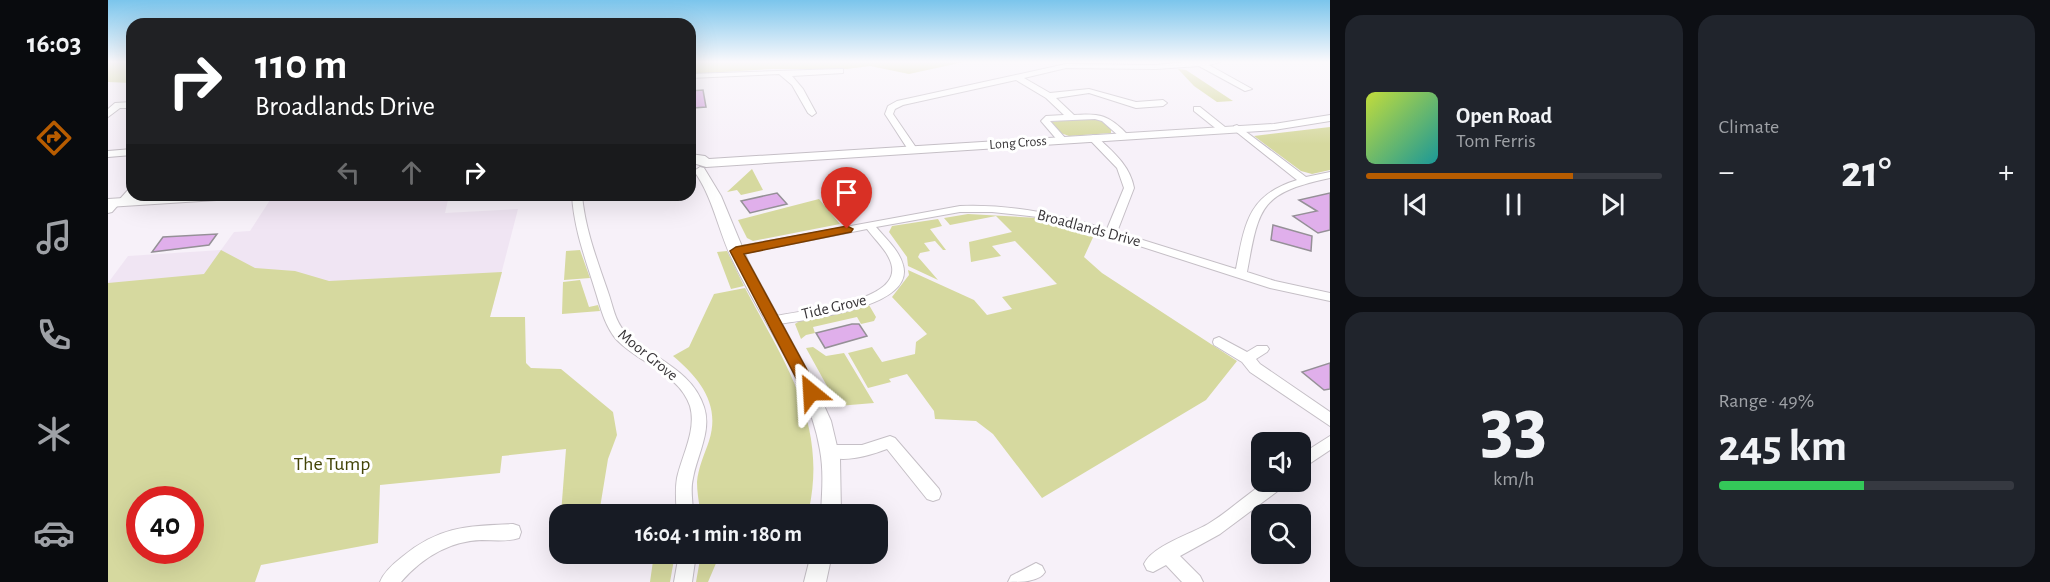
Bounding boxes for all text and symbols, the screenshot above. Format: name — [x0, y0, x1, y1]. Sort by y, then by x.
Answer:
text: 16:03 — [27, 30, 81, 57]
icon: right — [156, 42, 234, 120]
text: 110 m — [255, 44, 347, 86]
text: Broadlands Drive — [255, 93, 435, 120]
text: Open Road — [1456, 105, 1552, 127]
icon: directions — [33, 117, 75, 159]
text: Climate — [1719, 117, 1779, 137]
text: Tom Ferris — [1456, 131, 1536, 151]
street label: Long Cross — [989, 134, 1047, 152]
text: 21° — [1841, 150, 1892, 195]
icon: left — [332, 156, 365, 189]
icon: ahead — [395, 156, 428, 189]
icon: right — [458, 156, 491, 189]
text: − — [1719, 156, 1734, 189]
text: + — [1998, 156, 2014, 189]
pin — [821, 167, 872, 229]
icon: arrive — [830, 176, 863, 209]
icon: previous — [1399, 188, 1432, 221]
icon: pause — [1497, 188, 1530, 221]
icon: next — [1596, 188, 1629, 221]
street label: Broadlands Drive — [1035, 206, 1143, 250]
icon: music — [33, 216, 75, 258]
street label: Tide Grove — [800, 292, 868, 322]
icon: phone — [33, 314, 75, 356]
street label: Moor Grove — [615, 326, 681, 384]
position arrow — [779, 360, 843, 424]
text: 33 — [1480, 389, 1547, 467]
text: Range · 49% — [1719, 391, 1814, 411]
icon: climate — [33, 413, 75, 455]
text: 245 km — [1719, 424, 1847, 469]
map controls — [1251, 432, 1311, 564]
button: sound — [1251, 432, 1311, 492]
park label: The Tump — [293, 454, 371, 474]
text: km/h — [1493, 469, 1534, 489]
speed limit sign: 40 — [126, 486, 204, 564]
button: search — [1251, 504, 1311, 564]
icon: car — [33, 512, 75, 554]
text: 16:04 · 1 min · 180 m — [635, 523, 802, 545]

